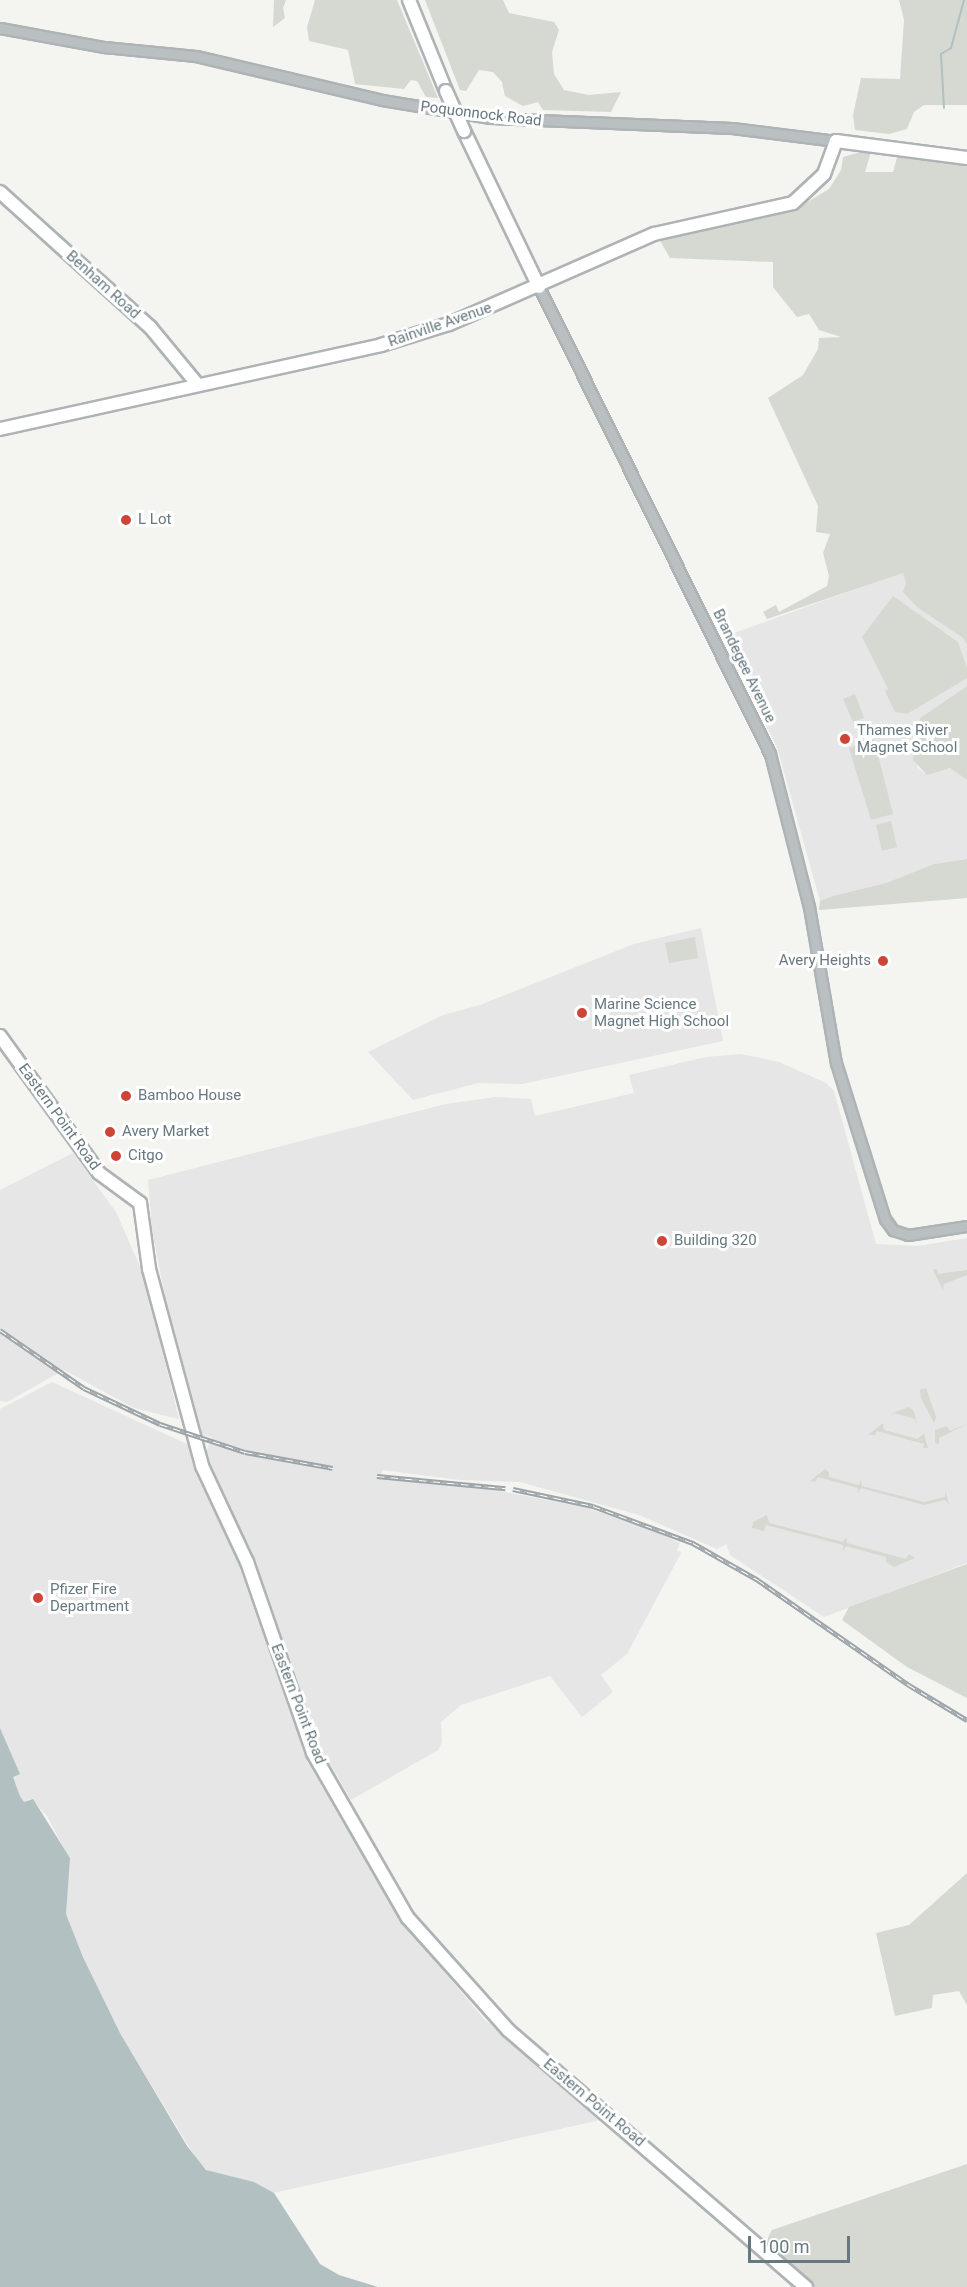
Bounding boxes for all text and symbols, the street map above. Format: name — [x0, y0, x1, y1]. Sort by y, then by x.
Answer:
street label: Poquonnock Road — [419, 98, 543, 130]
street label: Benham Road — [62, 247, 144, 323]
street label: Rainville Avenue — [386, 299, 494, 351]
place label: L Lot — [138, 511, 171, 529]
marker: L Lot — [119, 513, 133, 527]
street label: Brandegee Avenue — [709, 606, 779, 726]
place label: Thames River Magnet School — [857, 721, 957, 756]
marker: Thames River Magnet School — [838, 732, 852, 746]
place label: Avery Heights — [779, 952, 871, 970]
marker: Avery Heights — [876, 954, 890, 968]
place label: Marine Science Magnet High School — [594, 995, 729, 1030]
marker: Marine Science Magnet High School — [575, 1006, 589, 1020]
street label: Eastern Point Road — [14, 1060, 104, 1174]
place label: Bamboo House — [138, 1087, 241, 1105]
marker: Bamboo House — [119, 1089, 133, 1103]
place label: Avery Market — [122, 1123, 209, 1141]
marker: Avery Market — [103, 1125, 117, 1139]
place label: Citgo — [128, 1147, 163, 1165]
marker: Citgo — [109, 1149, 123, 1163]
place label: Building 320 — [674, 1232, 757, 1250]
marker: Building 320 — [655, 1234, 669, 1248]
place label: Pfizer Fire Department — [50, 1580, 129, 1615]
marker: Pfizer Fire Department — [31, 1591, 45, 1605]
street label: Eastern Point Road — [267, 1641, 329, 1767]
street label: Eastern Point Road — [539, 2055, 649, 2151]
scale bar — [751, 2224, 853, 2262]
text: 100 m — [759, 2236, 810, 2257]

